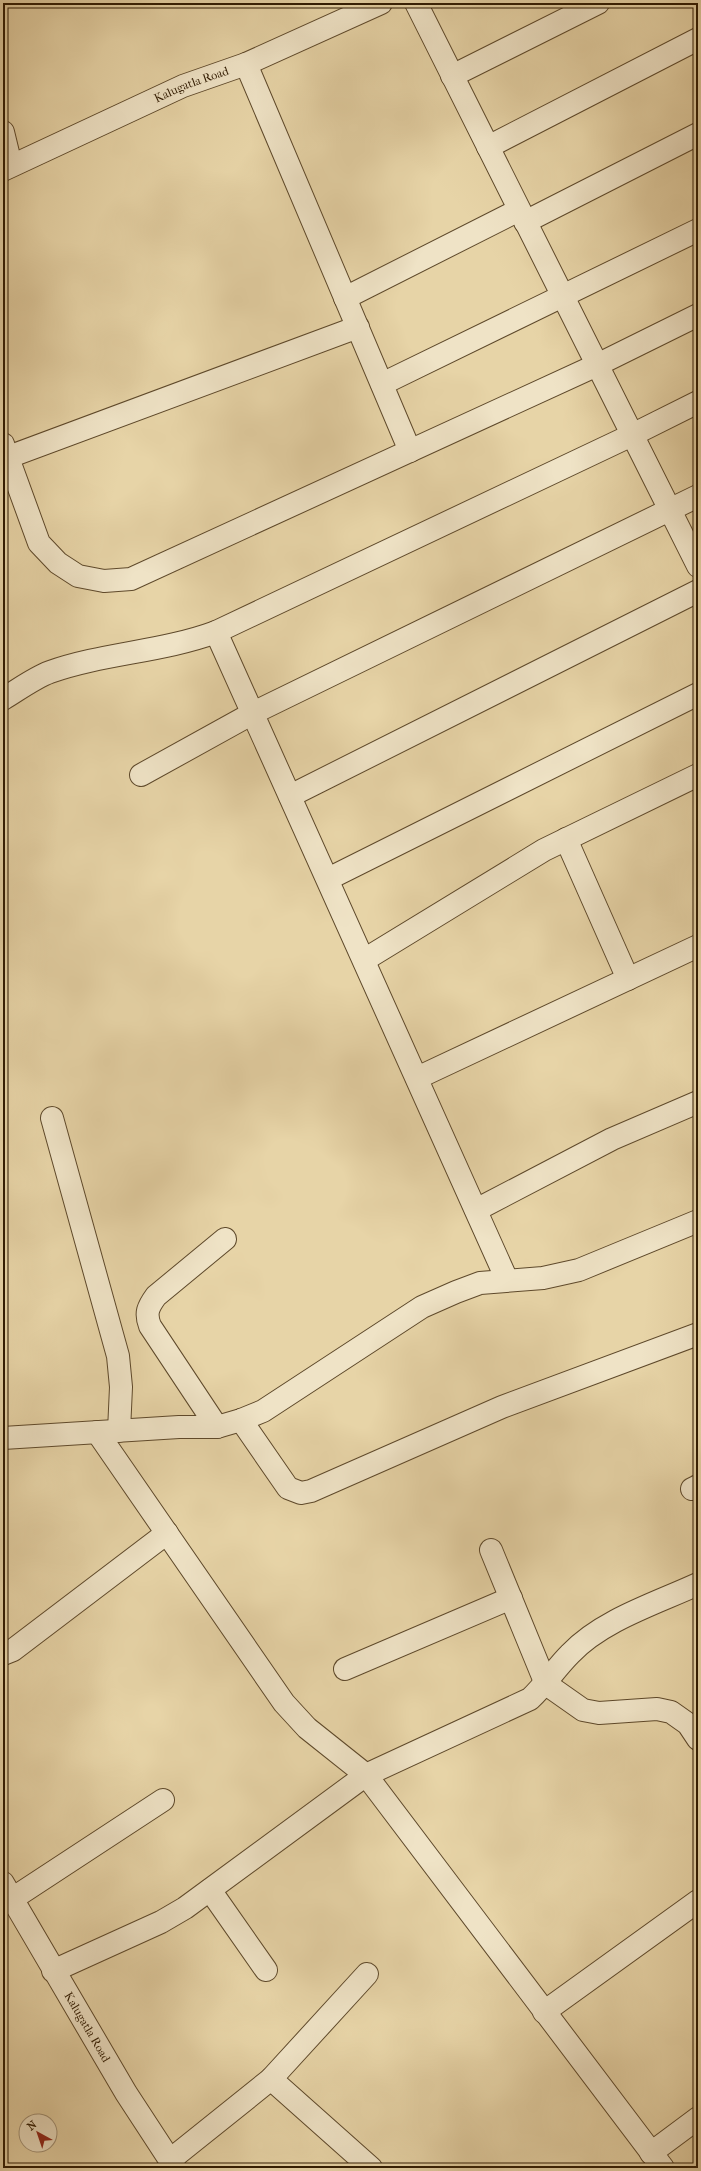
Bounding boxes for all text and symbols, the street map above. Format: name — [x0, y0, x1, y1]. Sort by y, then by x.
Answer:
street label: Kalugatla Road — [152, 63, 231, 106]
street label: Kalugatla Road — [61, 1990, 114, 2065]
north arrow — [18, 2113, 58, 2153]
text: N — [25, 2118, 40, 2133]

